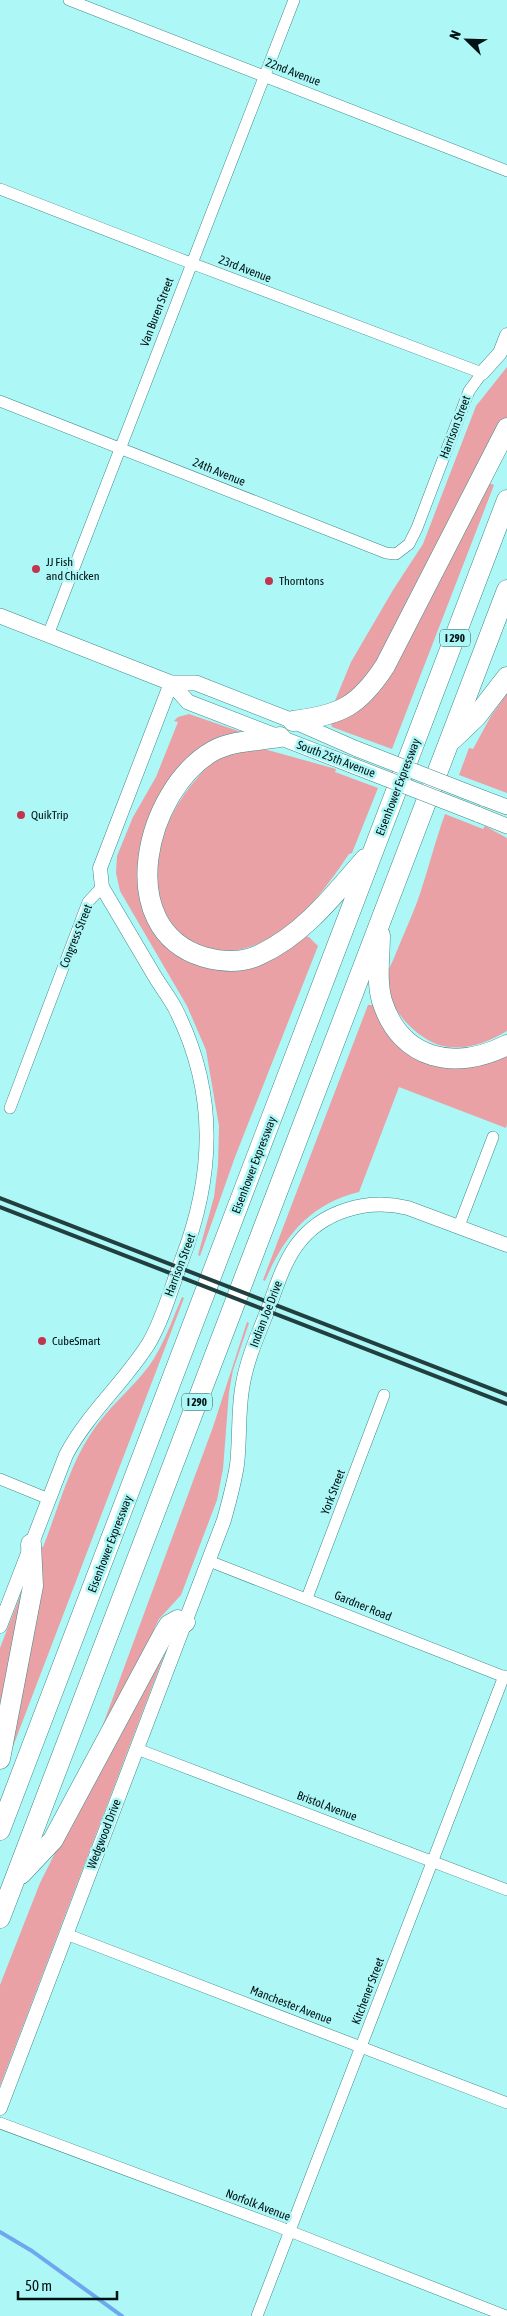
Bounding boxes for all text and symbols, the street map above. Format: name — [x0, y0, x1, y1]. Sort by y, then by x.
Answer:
north arrow — [442, 15, 492, 65]
text: N — [446, 28, 464, 42]
street label: 22nd Avenue — [264, 55, 322, 89]
street label: 23rd Avenue — [217, 253, 273, 285]
street label: Van Buren Street — [137, 275, 177, 349]
street label: Harrison Street — [437, 393, 474, 460]
street label: 24th Avenue — [191, 455, 247, 489]
place label: JJ Fish and Chicken — [46, 555, 99, 583]
marker: JJ Fish and Chicken — [30, 563, 42, 575]
place label: Thorntons — [279, 574, 324, 588]
marker: Thorntons — [263, 575, 275, 587]
road number: I 290 — [440, 630, 470, 646]
street label: Eisenhower Expressway — [373, 736, 423, 838]
street label: South 25th Avenue — [295, 738, 377, 780]
place label: QuikTrip — [31, 808, 69, 822]
marker: QuikTrip — [15, 809, 27, 821]
street label: Congress Street — [57, 902, 95, 970]
street label: Eisenhower Expressway — [229, 1114, 279, 1216]
street label: Harrison Street — [162, 1231, 199, 1298]
street label: Indian Joe Drive — [247, 1279, 285, 1349]
place label: CubeSmart — [52, 1334, 101, 1348]
marker: CubeSmart — [36, 1335, 48, 1347]
road number: I 290 — [182, 1394, 212, 1410]
street label: York Street — [318, 1467, 348, 1516]
street label: Eisenhower Expressway — [85, 1493, 135, 1595]
street label: Gardner Road — [332, 1588, 394, 1624]
street label: Bristol Avenue — [295, 1788, 359, 1824]
street label: Wedgwood Drive — [84, 1797, 124, 1871]
street label: Kitchener Street — [349, 1955, 387, 2026]
street label: Manchester Avenue — [248, 1983, 334, 2027]
street label: Norfolk Avenue — [224, 2186, 292, 2224]
scale bar — [18, 2268, 116, 2300]
text: 50 m — [25, 2277, 52, 2294]

